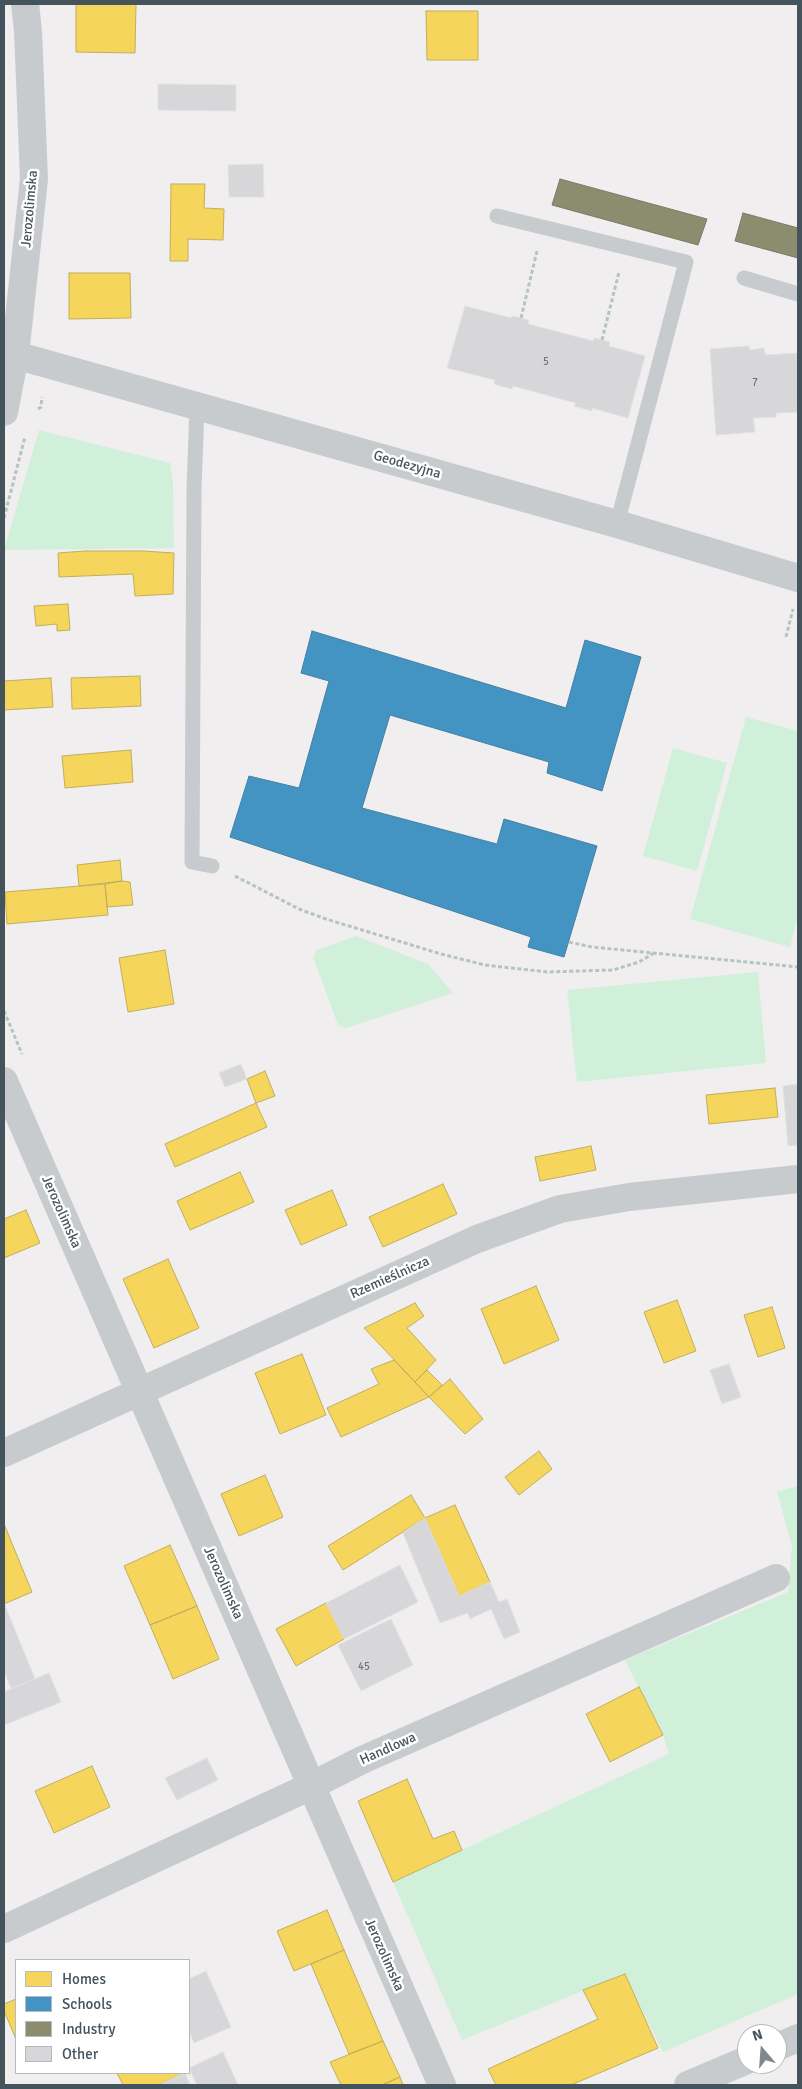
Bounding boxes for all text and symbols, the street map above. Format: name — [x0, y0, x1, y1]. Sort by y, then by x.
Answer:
street label: Jerozolimska — [18, 170, 42, 248]
house number: 5 — [543, 355, 549, 369]
house number: 7 — [752, 376, 758, 390]
street label: Geodezyjna — [371, 447, 443, 483]
street label: Jerozolimska — [38, 1173, 84, 1251]
street label: Rzemieślnicza — [348, 1253, 432, 1303]
street label: Jerozolimska — [200, 1544, 246, 1622]
house number: 45 — [358, 1660, 370, 1674]
street label: Handlowa — [357, 1729, 419, 1769]
street label: Jerozolimska — [361, 1916, 407, 1994]
legend — [15, 1959, 190, 2074]
text: Homes — [62, 1970, 106, 1988]
text: Schools — [62, 1995, 112, 2013]
text: Industry — [62, 2020, 115, 2038]
north arrow — [737, 2024, 787, 2074]
text: N — [750, 2026, 765, 2045]
text: Other — [62, 2045, 98, 2063]

